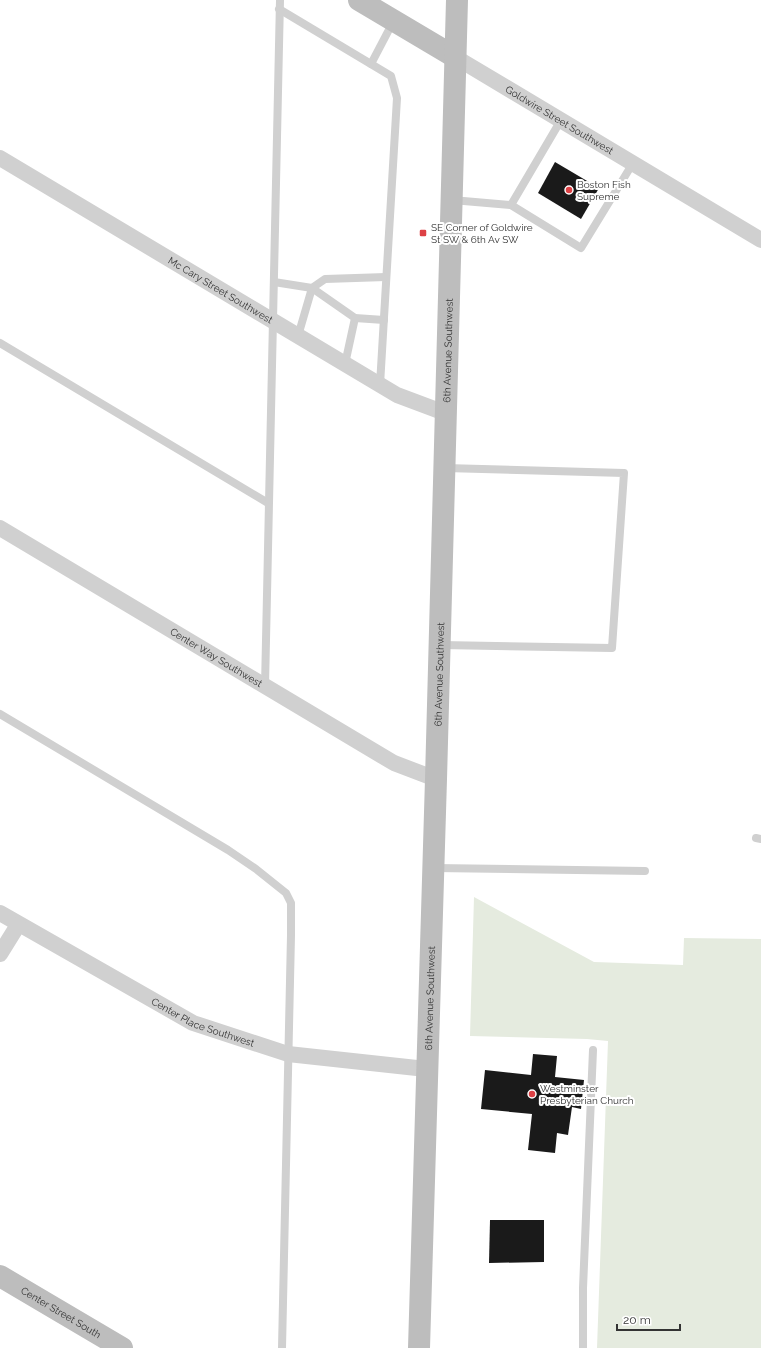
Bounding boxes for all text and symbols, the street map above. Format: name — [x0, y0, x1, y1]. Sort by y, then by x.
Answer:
street label: Goldwire Street Southwest — [504, 83, 616, 156]
place label: Boston Fish Supreme — [577, 179, 631, 202]
marker: Boston Fish Supreme — [564, 185, 574, 195]
place label: SE Corner of Goldwire St SW & 6th Av SW — [431, 222, 533, 245]
marker: SE Corner of Goldwire St SW & 6th Av SW — [418, 228, 428, 238]
street label: Mc Cary Street Southwest — [166, 254, 275, 325]
street label: 6th Avenue Southwest — [441, 297, 454, 403]
street label: 6th Avenue Southwest — [432, 621, 446, 727]
street label: Center Way Southwest — [168, 625, 265, 689]
street label: 6th Avenue Southwest — [422, 945, 437, 1050]
street label: Center Place Southwest — [150, 995, 256, 1048]
place label: Westminster Presbyterian Church — [540, 1083, 634, 1106]
marker: Westminster Presbyterian Church — [527, 1089, 537, 1099]
street label: Center Street South — [19, 1284, 103, 1340]
scale bar — [617, 1306, 680, 1332]
text: 20 m — [623, 1313, 651, 1327]

